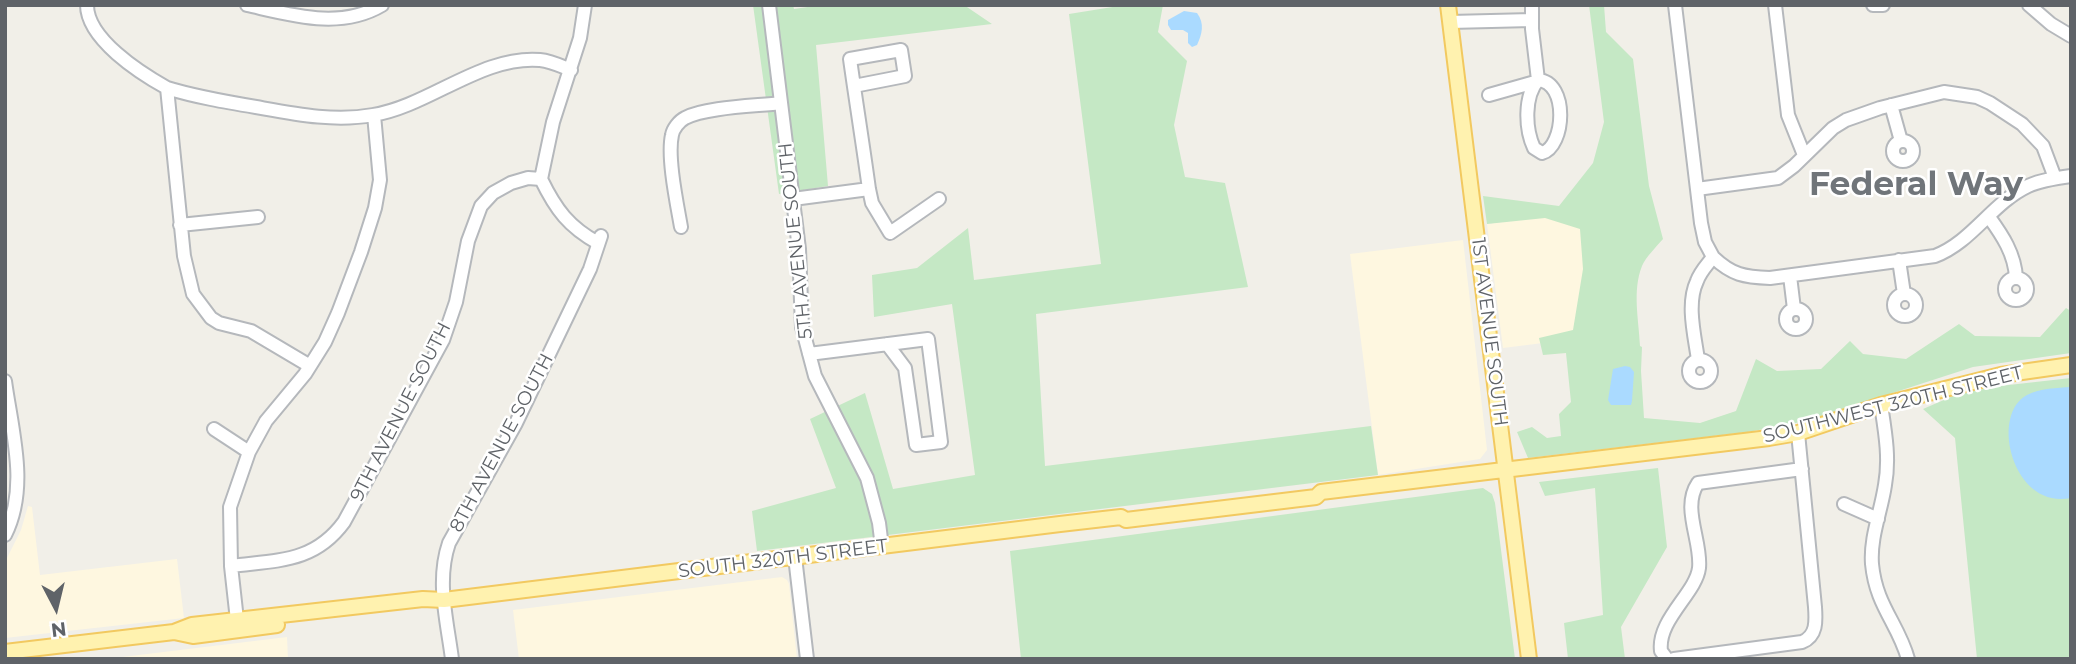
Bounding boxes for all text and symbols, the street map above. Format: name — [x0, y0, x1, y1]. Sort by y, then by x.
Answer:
street label: 5TH AVENUE SOUTH — [774, 142, 818, 340]
district label: Federal Way — [1809, 165, 2023, 205]
street label: 1ST AVENUE SOUTH — [1466, 236, 1512, 428]
street label: 9TH AVENUE SOUTH — [346, 319, 456, 505]
street label: 8TH AVENUE SOUTH — [445, 350, 559, 536]
street label: SOUTHWEST 320TH STREET — [1761, 362, 2025, 448]
street label: SOUTH 320TH STREET — [677, 535, 889, 583]
north arrow — [21, 573, 91, 643]
text: N — [50, 617, 68, 642]

